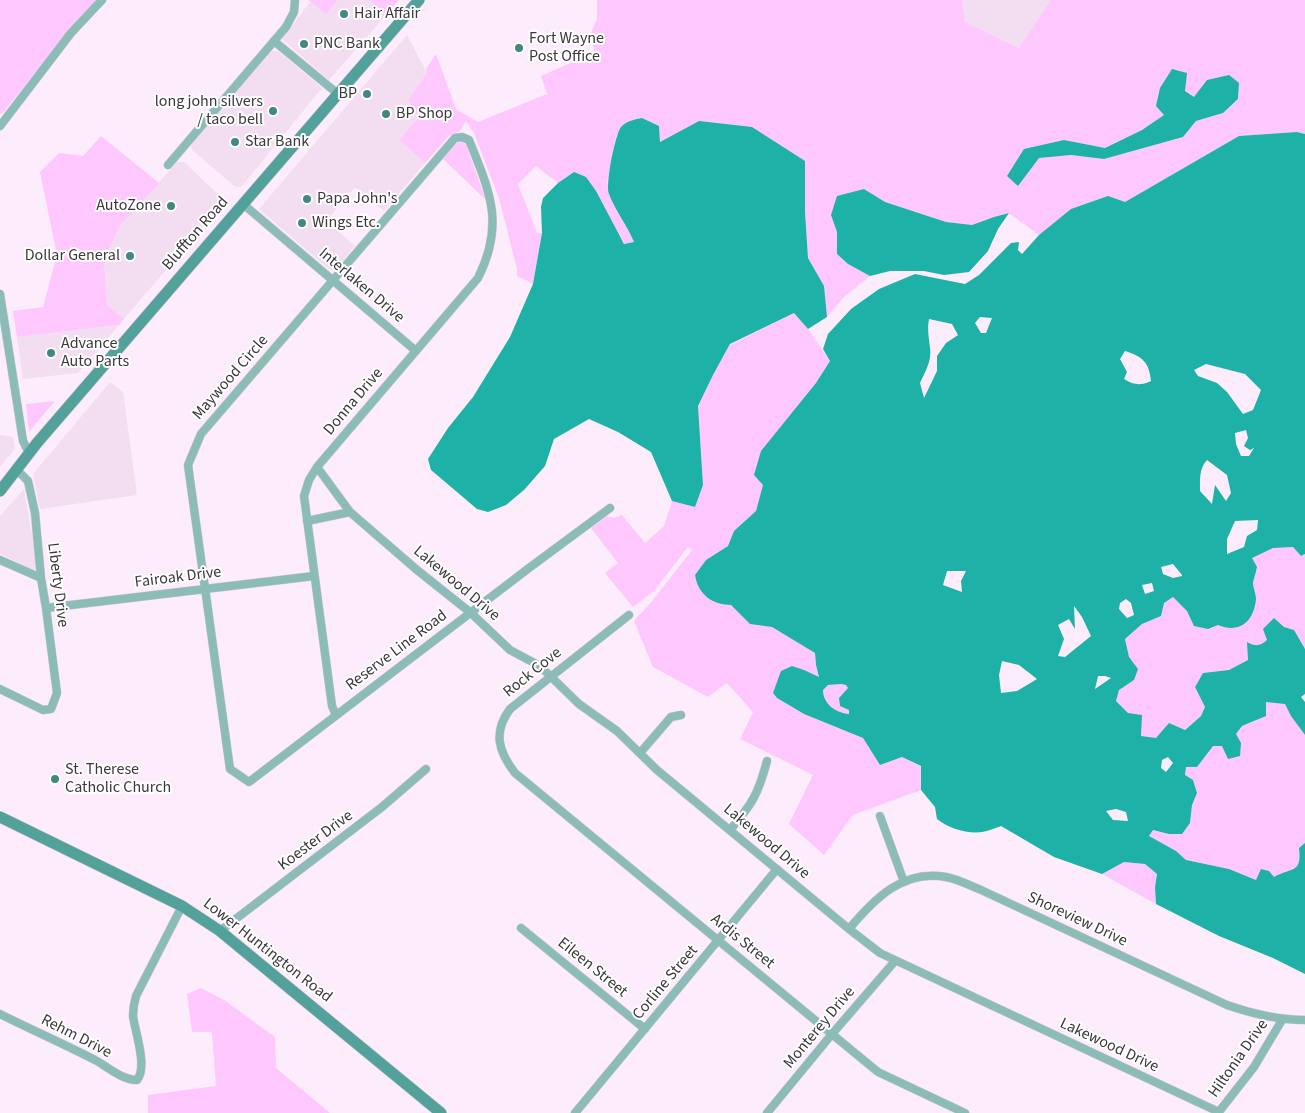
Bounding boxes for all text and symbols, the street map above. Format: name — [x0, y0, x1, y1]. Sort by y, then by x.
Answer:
place label: Hair Affair — [354, 4, 420, 24]
marker: Hair Affair — [338, 8, 350, 20]
place label: Fort Wayne Post Office — [529, 29, 604, 67]
place label: PNC Bank — [314, 34, 380, 54]
marker: PNC Bank — [298, 38, 310, 50]
marker: Fort Wayne Post Office — [513, 42, 525, 54]
place label: BP — [339, 84, 357, 104]
marker: BP — [361, 88, 373, 100]
place label: long john silvers / taco bell — [155, 92, 263, 130]
place label: BP Shop — [396, 104, 452, 124]
marker: long john silvers / taco bell — [267, 105, 279, 117]
marker: BP Shop — [380, 108, 392, 120]
place label: Star Bank — [245, 132, 309, 152]
marker: Star Bank — [229, 136, 241, 148]
place label: Papa John's — [317, 189, 398, 209]
street label: Bluffton Road — [159, 193, 233, 275]
marker: Papa John's — [301, 193, 313, 205]
place label: AutoZone — [96, 196, 161, 216]
marker: AutoZone — [165, 200, 177, 212]
place label: Wings Etc. — [312, 213, 380, 233]
marker: Wings Etc. — [296, 217, 308, 229]
street label: Interlaken Drive — [314, 245, 408, 327]
place label: Dollar General — [25, 246, 120, 266]
marker: Dollar General — [124, 250, 136, 262]
street label: Maywood Circle — [189, 332, 273, 424]
place label: Advance Auto Parts — [61, 334, 129, 372]
marker: Advance Auto Parts — [45, 347, 57, 359]
street label: Donna Drive — [320, 364, 388, 440]
street label: Liberty Drive — [42, 542, 72, 628]
street label: Lakewood Drive — [409, 542, 503, 626]
street label: Fairoak Drive — [134, 563, 222, 593]
street label: Reserve Line Road — [343, 607, 451, 695]
street label: Rock Cove — [500, 644, 566, 702]
place label: St. Therese Catholic Church — [65, 760, 171, 798]
marker: St. Therese Catholic Church — [49, 773, 61, 785]
street label: Lakewood Drive — [719, 800, 813, 884]
street label: Koester Drive — [275, 807, 357, 875]
street label: Shoreview Drive — [1024, 888, 1130, 952]
street label: Lower Huntington Road — [199, 895, 335, 1007]
street label: Ardis Street — [706, 910, 778, 974]
street label: Eileen Street — [553, 934, 631, 1002]
street label: Corline Street — [629, 942, 703, 1024]
street label: Monterey Drive — [780, 983, 860, 1073]
street label: Rehm Drive — [37, 1011, 115, 1063]
street label: Lakewood Drive — [1056, 1015, 1162, 1077]
street label: Hiltonia Drive — [1205, 1016, 1273, 1102]

